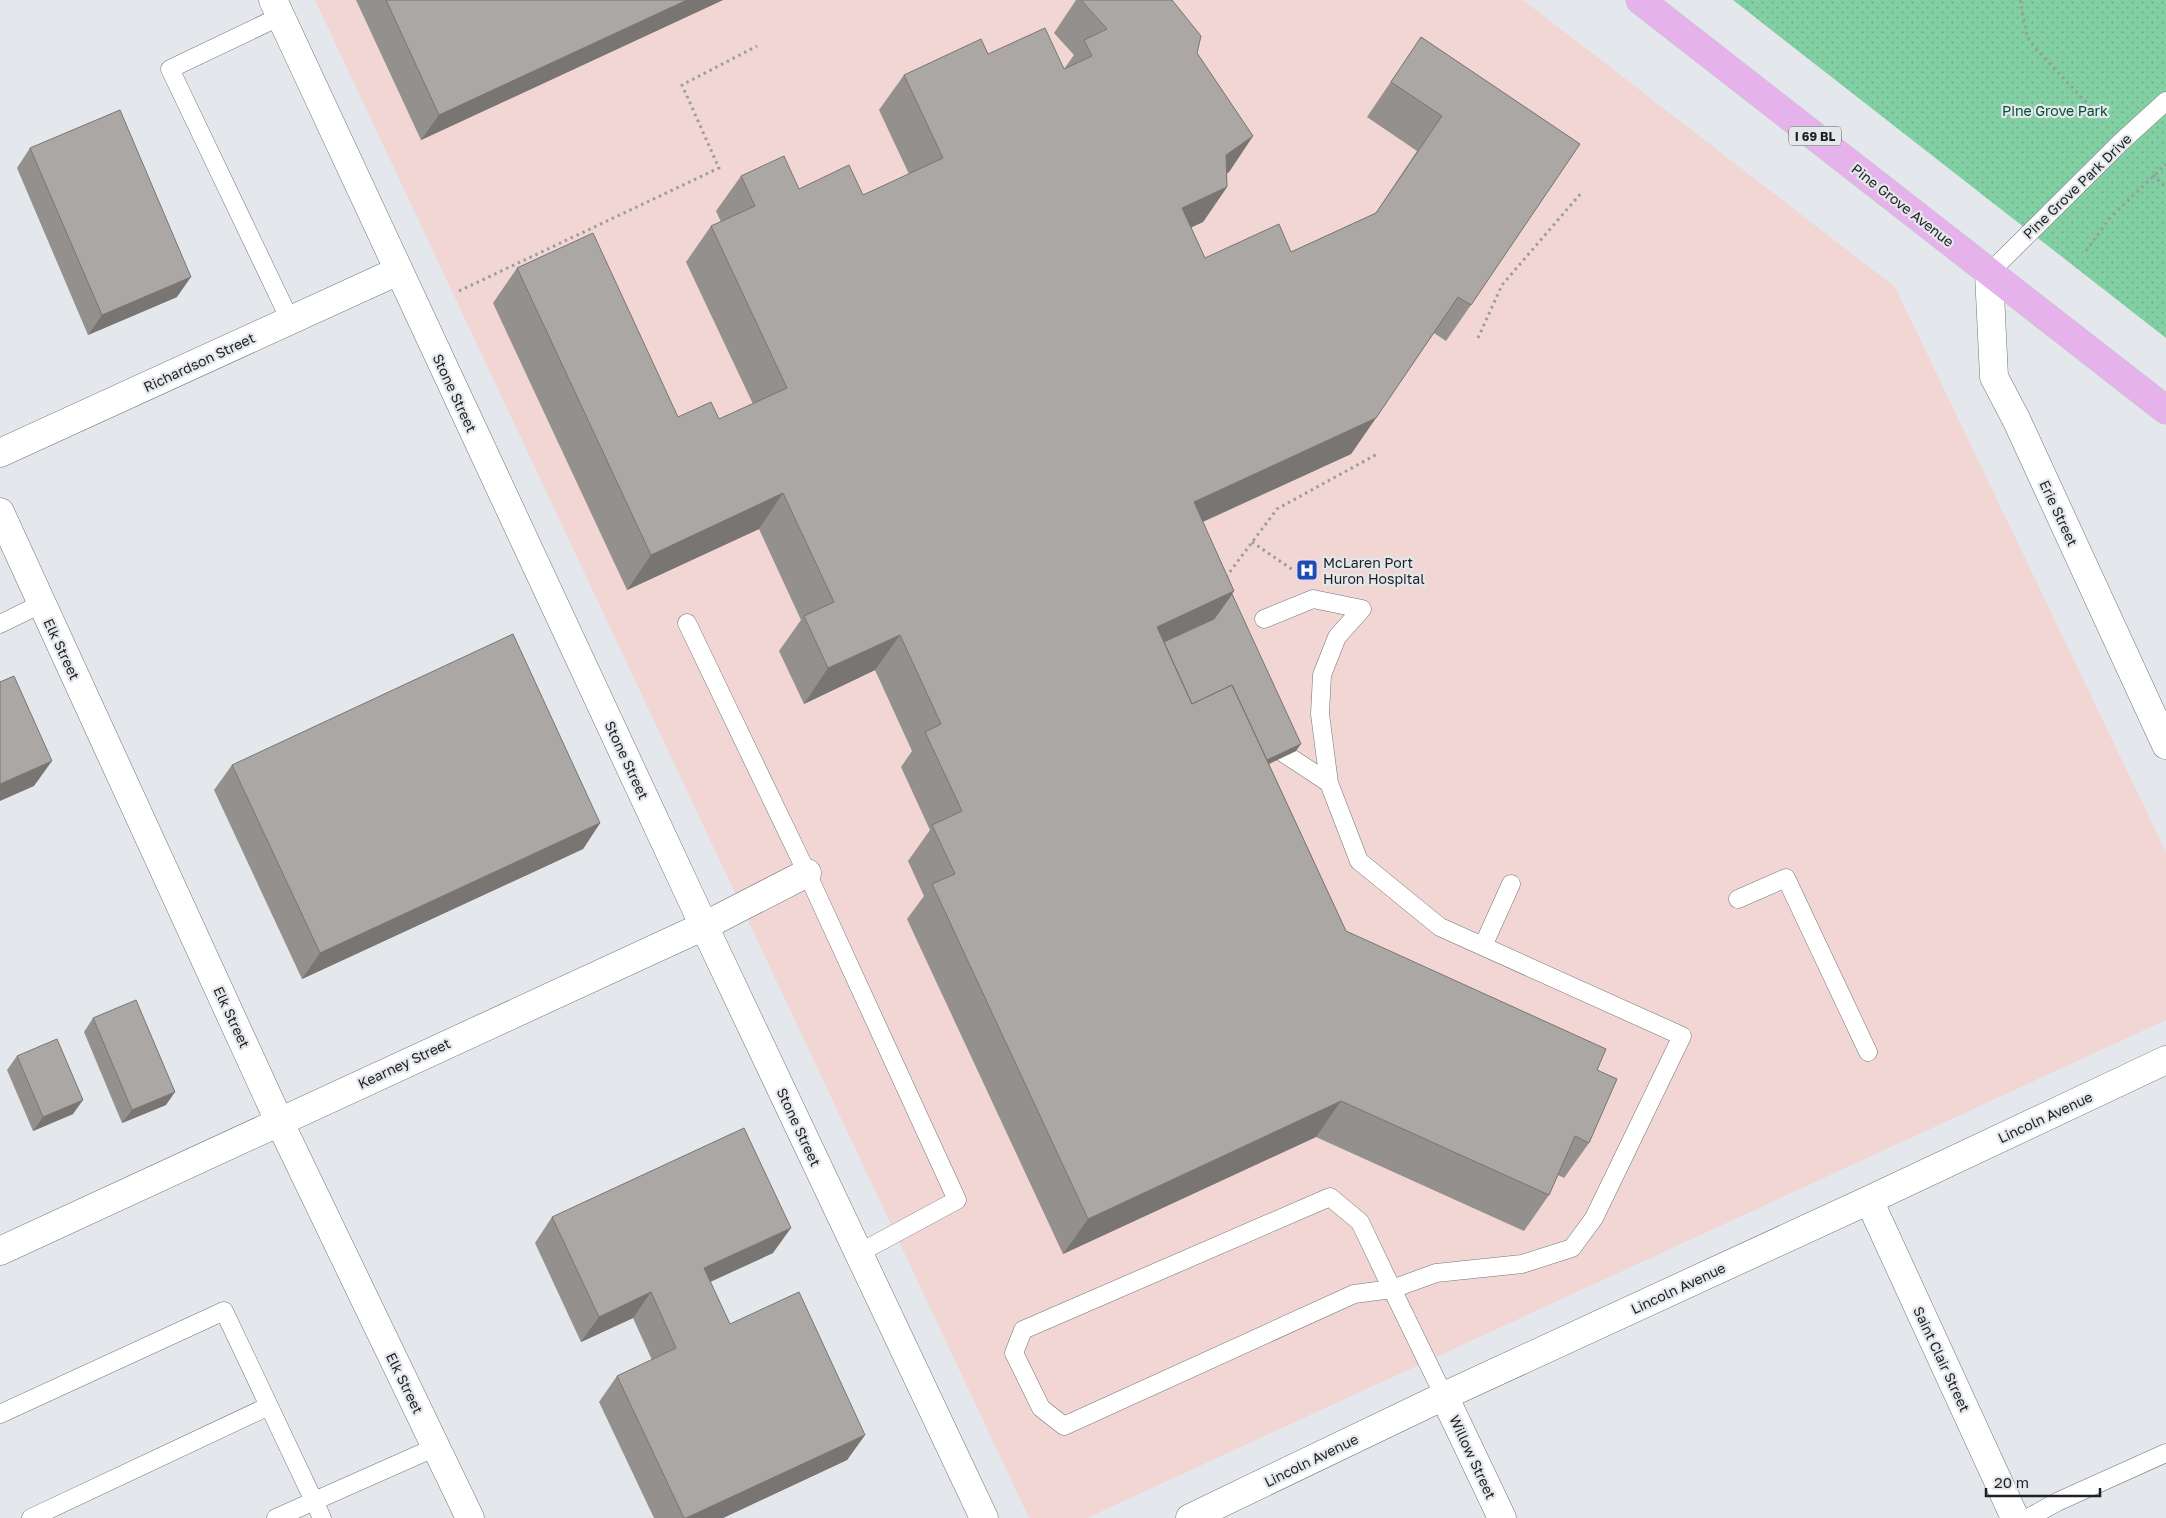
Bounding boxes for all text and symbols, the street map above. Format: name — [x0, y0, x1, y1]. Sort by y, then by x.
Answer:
park label: Pine Grove Park — [2002, 102, 2108, 119]
road number: I 69 BL — [1789, 126, 1841, 146]
street label: Pine Grove Park Drive — [2019, 130, 2135, 242]
street label: Pine Grove Avenue — [1848, 160, 1958, 250]
street label: Richardson Street — [141, 329, 257, 395]
street label: Stone Street — [429, 351, 481, 435]
street label: Erie Street — [2036, 477, 2082, 549]
place label: McLaren Port Huron Hospital — [1323, 554, 1425, 587]
hospital icon: McLaren Port Huron Hospital — [1295, 558, 1319, 582]
street label: Elk Street — [40, 616, 84, 682]
street label: Stone Street — [601, 718, 653, 802]
street label: Elk Street — [210, 984, 254, 1050]
street label: Kearney Street — [355, 1034, 453, 1092]
street label: Stone Street — [773, 1085, 825, 1169]
street label: Lincoln Avenue — [1995, 1088, 2095, 1146]
street label: Lincoln Avenue — [1628, 1259, 1728, 1317]
street label: Saint Clair Street — [1910, 1304, 1974, 1414]
street label: Elk Street — [383, 1350, 427, 1416]
street label: Willow Street — [1446, 1412, 1500, 1502]
street label: Lincoln Avenue — [1261, 1430, 1361, 1490]
scale bar — [1986, 1466, 2100, 1498]
text: 20 m — [1994, 1473, 2029, 1491]

